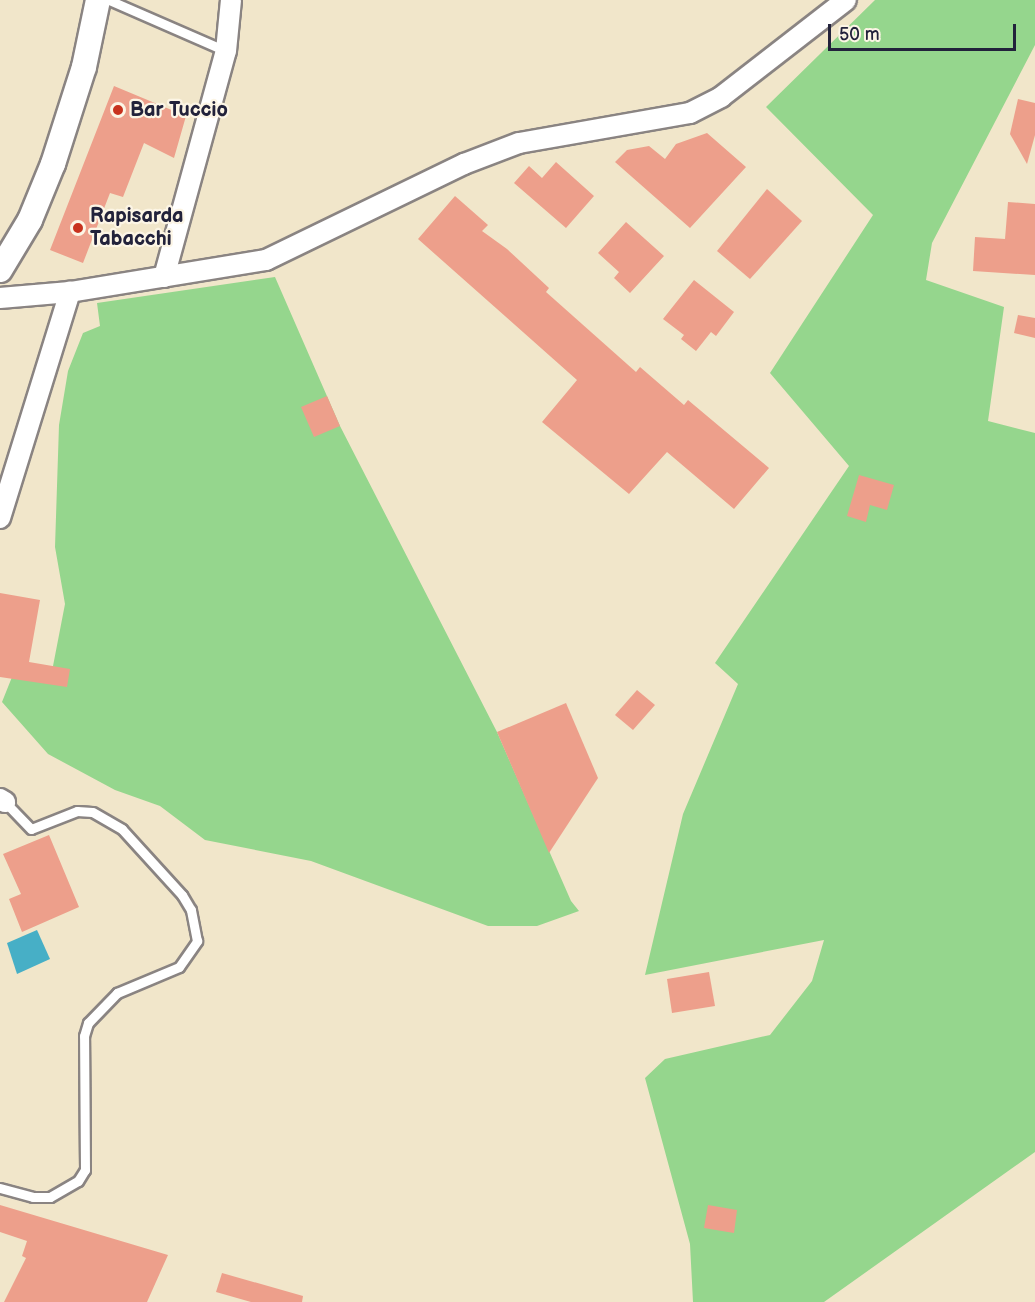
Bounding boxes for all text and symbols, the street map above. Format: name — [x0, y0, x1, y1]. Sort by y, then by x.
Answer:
scale bar — [831, 12, 1018, 50]
text: 50 m — [839, 24, 880, 45]
place label: Bar Tuccio — [130, 98, 228, 122]
marker: Bar Tuccio — [111, 103, 125, 117]
place label: Rapisarda Tabacchi — [90, 204, 184, 251]
marker: Rapisarda Tabacchi — [71, 221, 85, 235]

